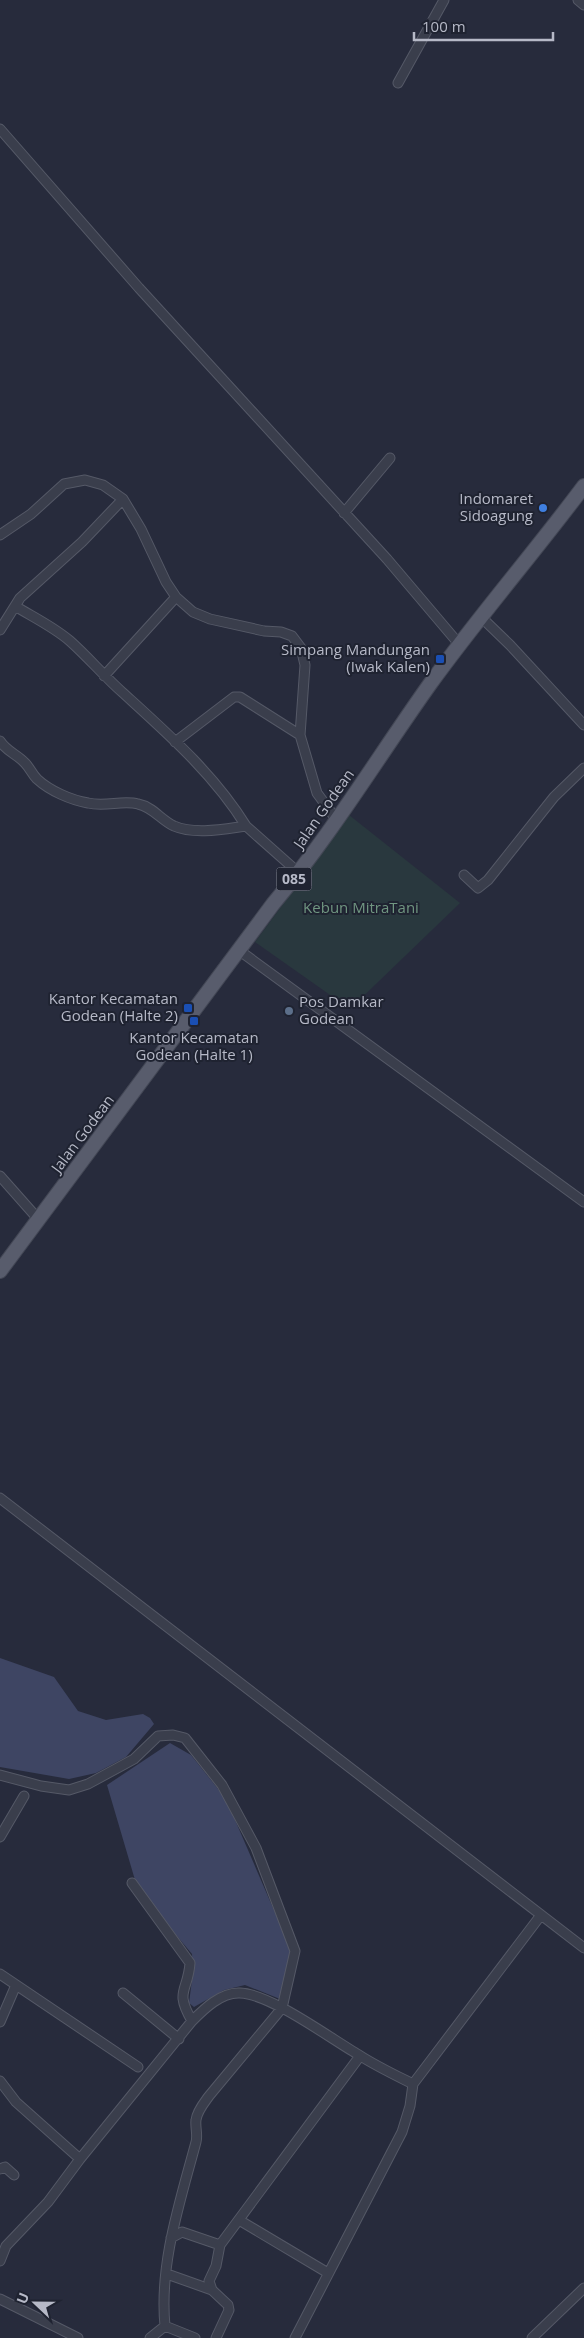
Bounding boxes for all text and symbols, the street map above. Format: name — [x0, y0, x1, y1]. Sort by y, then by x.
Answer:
scale bar — [414, 10, 553, 42]
text: 100 m — [422, 16, 466, 36]
place label: Indomaret Sidoagung — [459, 488, 533, 525]
marker: Indomaret Sidoagung — [537, 502, 549, 514]
place label: Simpang Mandungan (Iwak Kalen) — [281, 639, 430, 676]
marker: Simpang Mandungan (Iwak Kalen) — [434, 653, 446, 665]
street label: Jalan Godean — [287, 765, 358, 854]
road number: 085 — [276, 868, 312, 891]
park label: Kebun MitraTani — [303, 897, 419, 917]
place label: Kantor Kecamatan Godean (Halte 2) — [49, 988, 178, 1025]
place label: Pos Damkar Godean — [299, 991, 384, 1028]
marker: Kantor Kecamatan Godean (Halte 2) — [182, 1002, 194, 1014]
marker: Pos Damkar Godean — [283, 1005, 295, 1017]
marker: Kantor Kecamatan Godean (Halte 1) — [188, 1015, 200, 1027]
place label: Kantor Kecamatan Godean (Halte 1) — [129, 1027, 259, 1064]
street label: Jalan Godean — [45, 1090, 118, 1178]
north arrow — [10, 2278, 60, 2328]
text: U — [12, 2289, 33, 2306]

